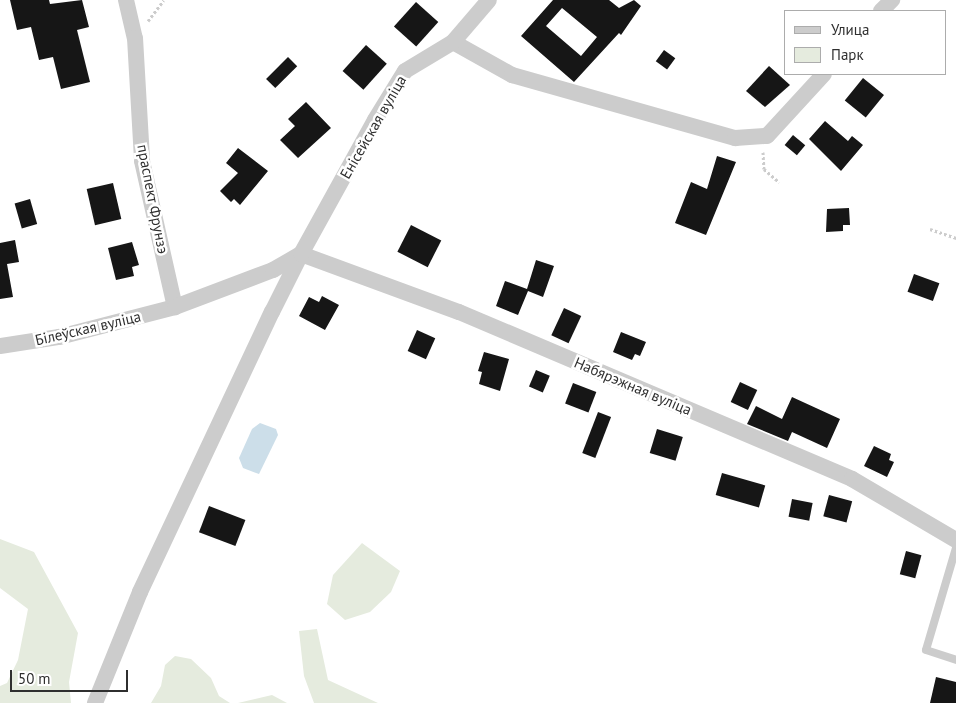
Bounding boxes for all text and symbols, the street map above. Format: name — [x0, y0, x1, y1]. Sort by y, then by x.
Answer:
legend — [784, 10, 946, 75]
text: Улица — [831, 20, 869, 39]
text: Парк — [831, 45, 864, 64]
street label: Енісейская вуліца — [336, 72, 410, 182]
street label: праспект Фрунзэ — [134, 143, 172, 255]
street label: Білеўская вуліца — [33, 307, 143, 349]
street label: Набярэжная вуліца — [572, 353, 694, 419]
scale bar — [12, 660, 130, 692]
text: 50 m — [18, 669, 51, 688]

